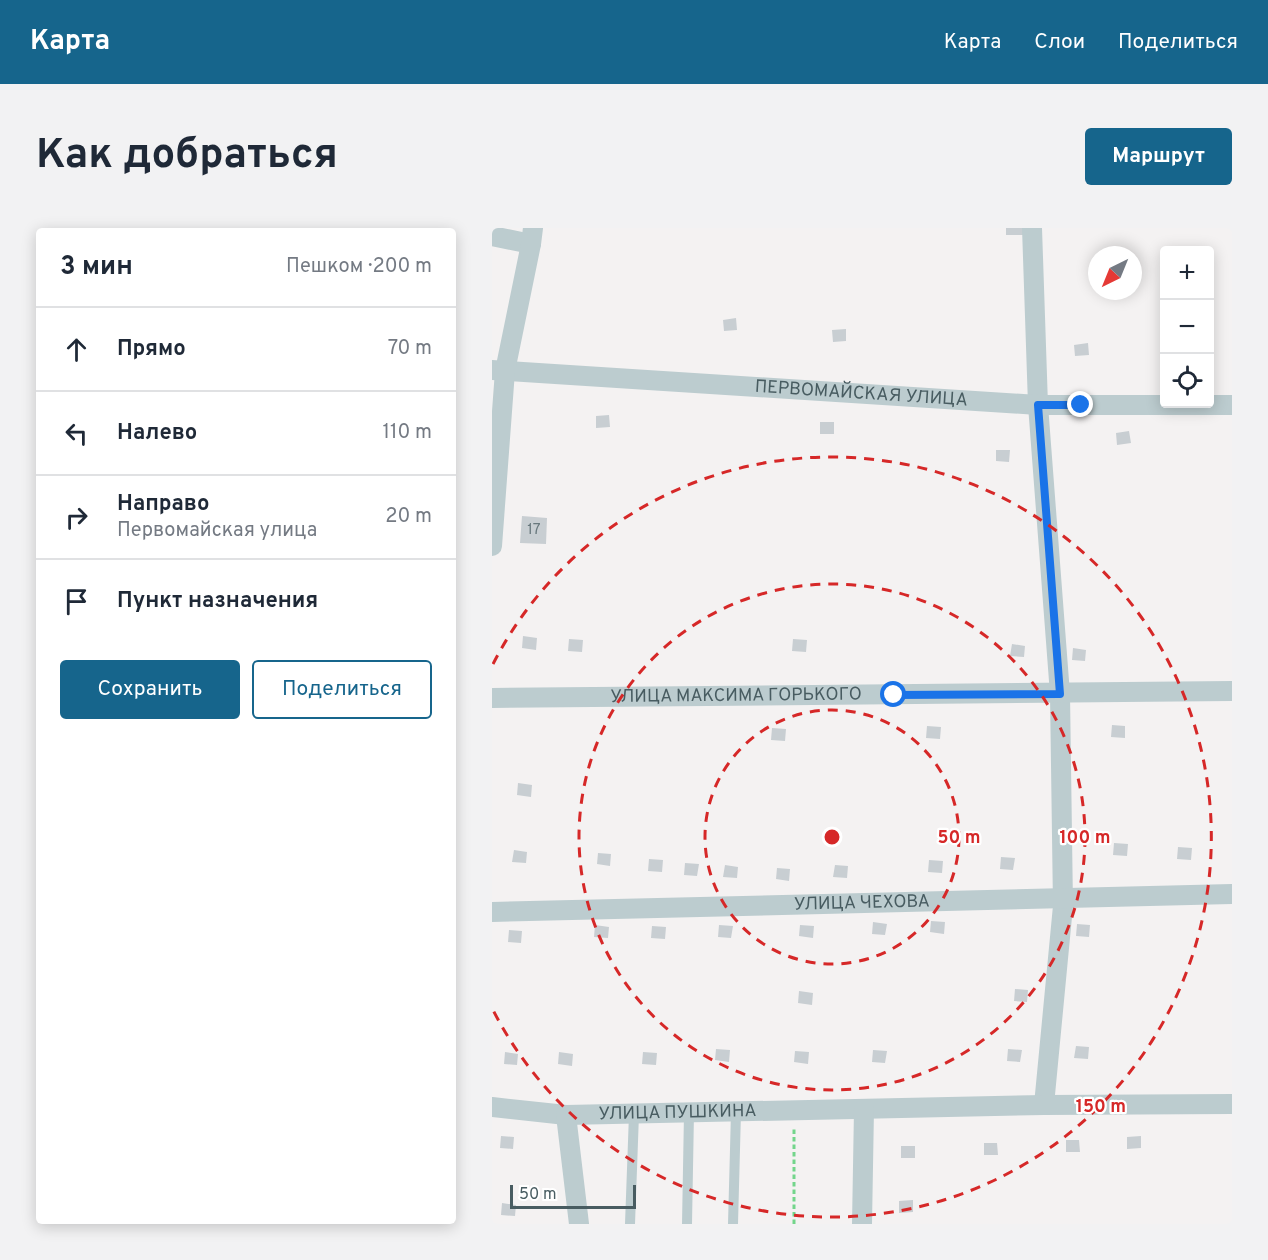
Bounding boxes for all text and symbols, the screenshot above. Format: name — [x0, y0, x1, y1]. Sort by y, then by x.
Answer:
text: Карта — [30, 24, 110, 60]
text: Карта — [944, 29, 1001, 56]
text: Слои — [1034, 29, 1085, 56]
text: Поделиться — [1118, 29, 1238, 56]
button: Маршрут — [1085, 128, 1232, 185]
text: Как добраться — [36, 130, 338, 183]
north arrow — [1088, 246, 1142, 300]
map controls — [1160, 246, 1214, 408]
button: + — [1160, 246, 1214, 300]
text: 3 мин — [60, 251, 133, 284]
text: Пешком · 200 m — [286, 254, 432, 280]
button: − — [1160, 300, 1214, 354]
icon: ahead — [60, 333, 93, 366]
text: Прямо — [117, 336, 186, 363]
text: 70 m — [388, 336, 432, 362]
button: locate — [1160, 354, 1214, 408]
street label: ПЕРВОМАЙСКАЯ УЛИЦА — [754, 375, 968, 412]
route end — [1067, 391, 1093, 417]
icon: left — [60, 417, 93, 450]
text: Налево — [117, 420, 197, 447]
text: 110 m — [383, 420, 432, 446]
text: Направо — [117, 491, 209, 518]
icon: right — [60, 501, 93, 534]
text: 20 m — [385, 504, 432, 530]
text: Первомайская улица — [117, 518, 317, 544]
house number: 17 — [527, 521, 541, 540]
icon: arrive — [60, 585, 93, 618]
text: Пункт назначения — [117, 588, 318, 615]
button: Сохранить — [60, 660, 240, 719]
button: Поделиться — [252, 660, 432, 719]
route start — [880, 681, 906, 707]
street label: УЛИЦА МАКСИМА ГОРЬКОГО — [610, 683, 862, 708]
centre of rings — [822, 827, 842, 847]
text: 50 m — [937, 827, 981, 850]
text: 100 m — [1059, 827, 1111, 850]
street label: УЛИЦА ЧЕХОВА — [794, 890, 930, 916]
text: 150 m — [1076, 1096, 1126, 1119]
street label: УЛИЦА ПУШКИНА — [598, 1100, 757, 1126]
scale bar — [510, 1182, 636, 1210]
text: 50 m — [519, 1185, 557, 1205]

